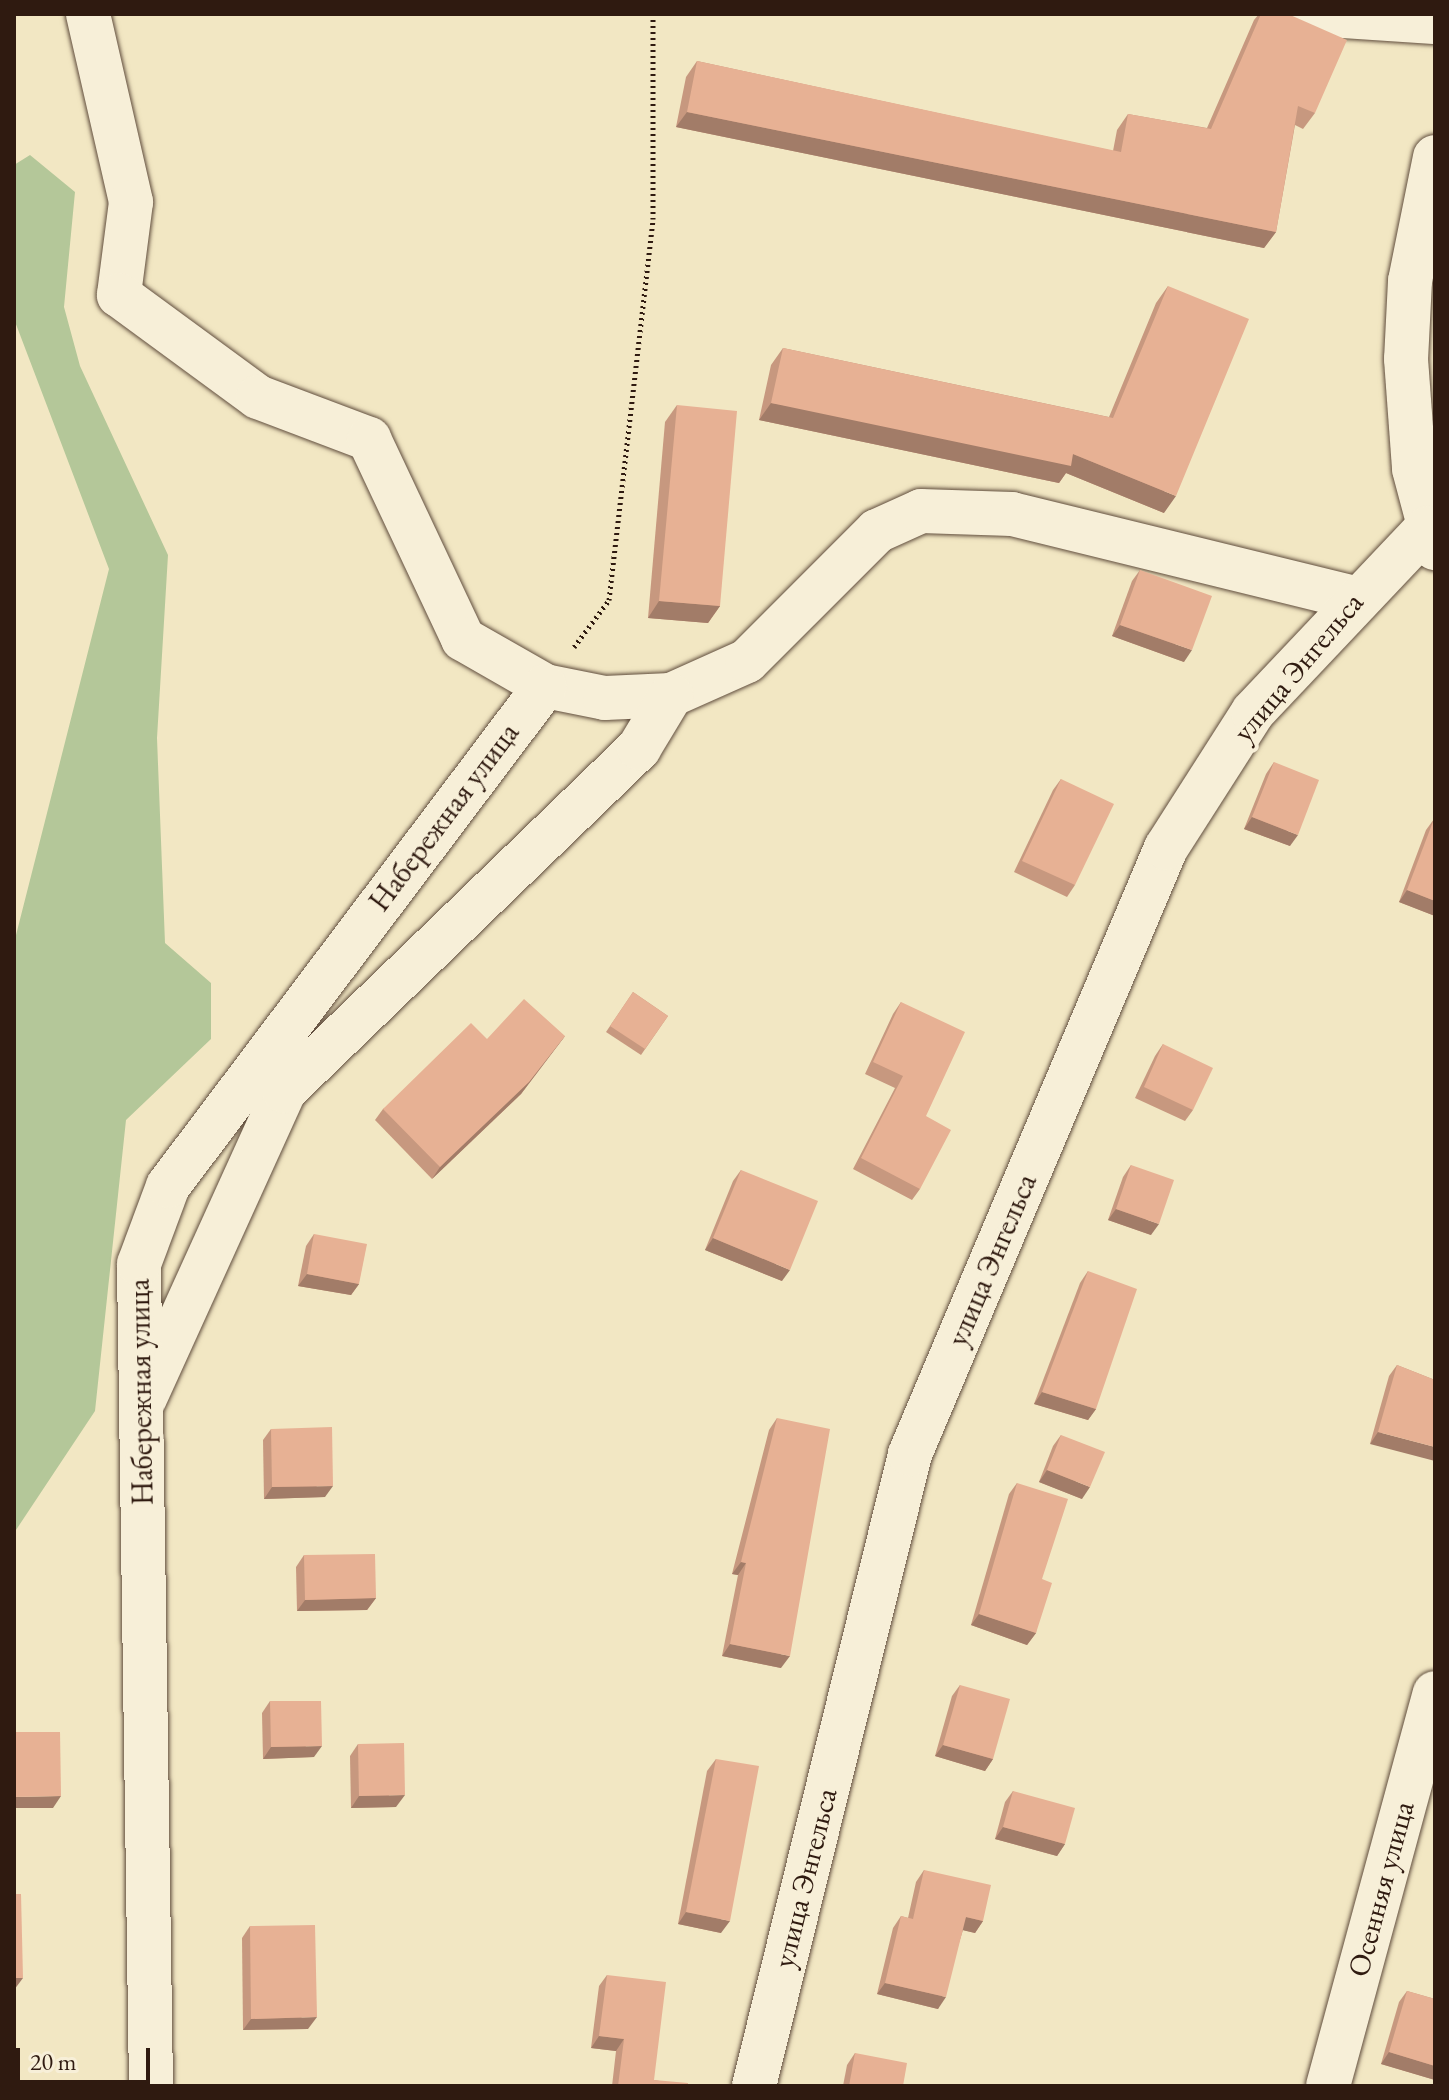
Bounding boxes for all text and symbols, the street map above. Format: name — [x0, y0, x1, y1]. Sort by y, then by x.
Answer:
street label: улица Энгельса — [1225, 585, 1371, 749]
street label: Набережная улица — [361, 716, 527, 918]
street label: улица Энгельса — [940, 1168, 1044, 1352]
street label: Набережная улица — [121, 1278, 161, 1506]
street label: улица Энгельса — [765, 1784, 845, 1972]
street label: Осенняя улица — [1340, 1797, 1422, 1981]
scale bar — [20, 2032, 154, 2082]
text: 20 m — [30, 2046, 77, 2077]

